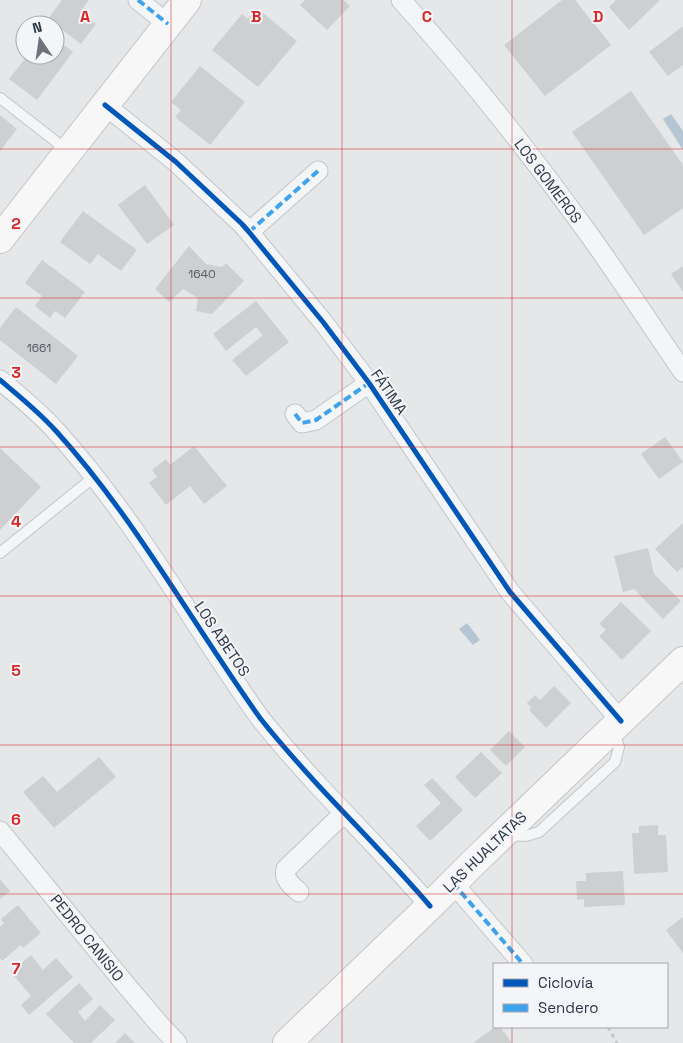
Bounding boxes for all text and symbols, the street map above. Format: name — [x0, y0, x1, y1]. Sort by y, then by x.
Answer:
text: A — [80, 6, 90, 27]
text: B — [251, 6, 261, 27]
text: C — [422, 6, 432, 27]
text: D — [593, 6, 603, 27]
north arrow — [15, 15, 65, 65]
text: N — [30, 18, 44, 37]
street label: LOS GOMEROS — [510, 135, 586, 227]
text: 2 — [11, 213, 21, 234]
house number: 1640 — [188, 266, 216, 282]
house number: 1661 — [27, 340, 51, 356]
text: 3 — [11, 362, 21, 383]
street label: FÁTIMA — [367, 366, 412, 418]
text: 4 — [11, 511, 21, 532]
street label: LOS ABETOS — [190, 598, 254, 680]
text: 5 — [11, 660, 21, 681]
street label: LAS HUALTATAS — [439, 807, 530, 896]
text: 6 — [11, 809, 21, 830]
street label: PEDRO CANISIO — [47, 890, 128, 985]
text: 7 — [12, 958, 21, 979]
legend — [493, 963, 668, 1028]
text: Ciclovía — [538, 973, 594, 992]
text: Sendero — [538, 998, 598, 1017]

